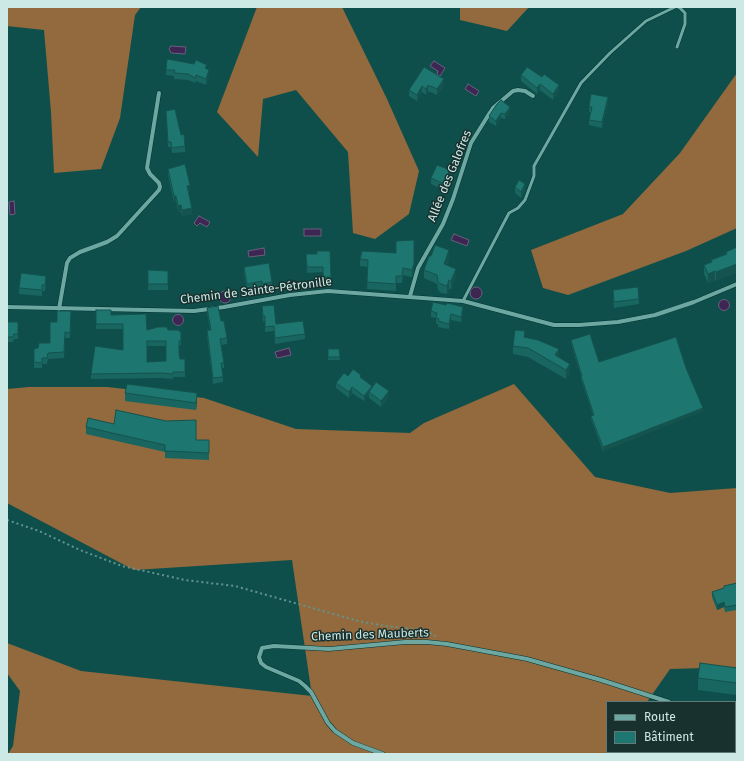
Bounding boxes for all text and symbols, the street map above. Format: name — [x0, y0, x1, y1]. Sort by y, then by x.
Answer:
street label: Allée des Galofres — [425, 128, 475, 224]
street label: Chemin de Sainte-Pétronille — [179, 275, 333, 307]
street label: Chemin des Mauberts — [311, 626, 429, 644]
legend — [606, 701, 736, 753]
text: Route — [644, 710, 676, 724]
text: Bâtiment — [644, 730, 694, 744]

